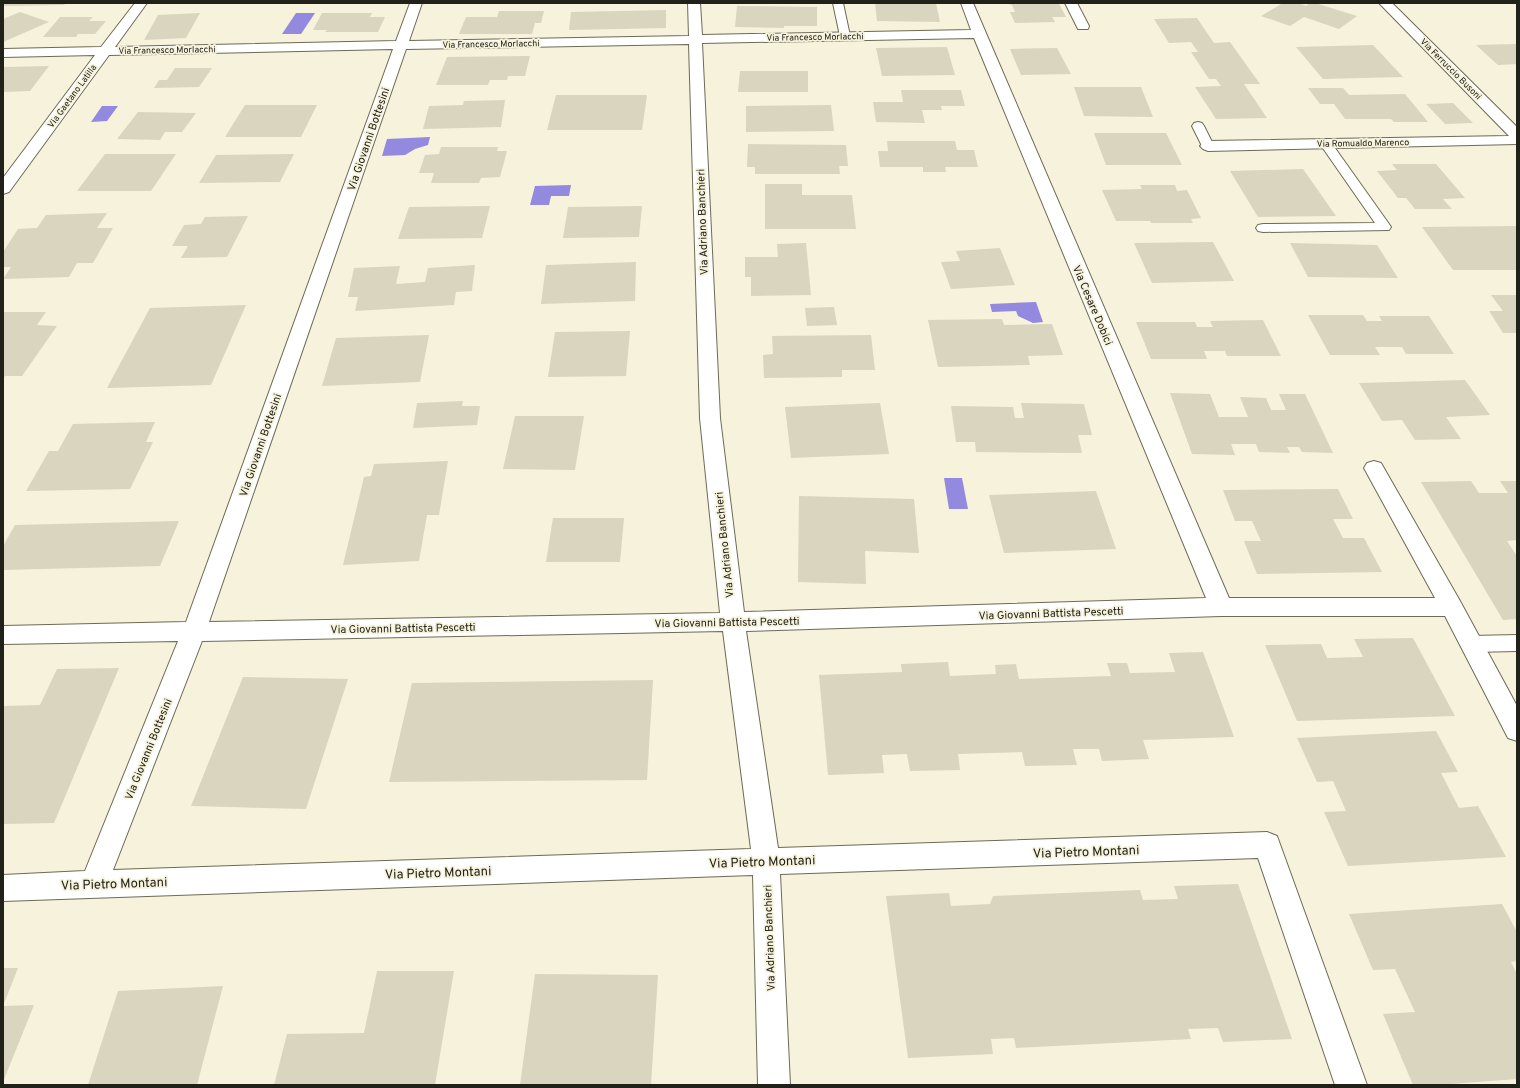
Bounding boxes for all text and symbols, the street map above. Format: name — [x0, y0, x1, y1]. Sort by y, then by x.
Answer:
street label: Via Francesco Morlacchi — [766, 31, 864, 44]
street label: Via Ferruccio Busoni — [1418, 36, 1484, 102]
street label: Via Francesco Morlacchi — [442, 38, 540, 51]
street label: Via Francesco Morlacchi — [118, 44, 216, 57]
street label: Via Gaetano Latilla — [46, 62, 99, 130]
street label: Via Giovanni Bottesini — [345, 86, 393, 193]
street label: Via Romualdo Marenco — [1317, 137, 1409, 150]
street label: Via Adriano Banchieri — [694, 168, 712, 275]
street label: Via Cesare Dobici — [1069, 263, 1115, 348]
street label: Via Giovanni Bottesini — [237, 392, 285, 499]
street label: Via Adriano Banchieri — [712, 491, 738, 599]
street label: Via Giovanni Battista Pescetti — [978, 604, 1124, 624]
street label: Via Giovanni Battista Pescetti — [654, 615, 800, 631]
street label: Via Giovanni Battista Pescetti — [330, 621, 476, 637]
street label: Via Giovanni Bottesini — [122, 697, 176, 802]
street label: Via Pietro Montani — [1032, 843, 1140, 863]
street label: Via Pietro Montani — [708, 853, 816, 873]
street label: Via Pietro Montani — [384, 864, 492, 884]
street label: Via Pietro Montani — [60, 875, 168, 895]
street label: Via Adriano Banchieri — [761, 884, 779, 991]

